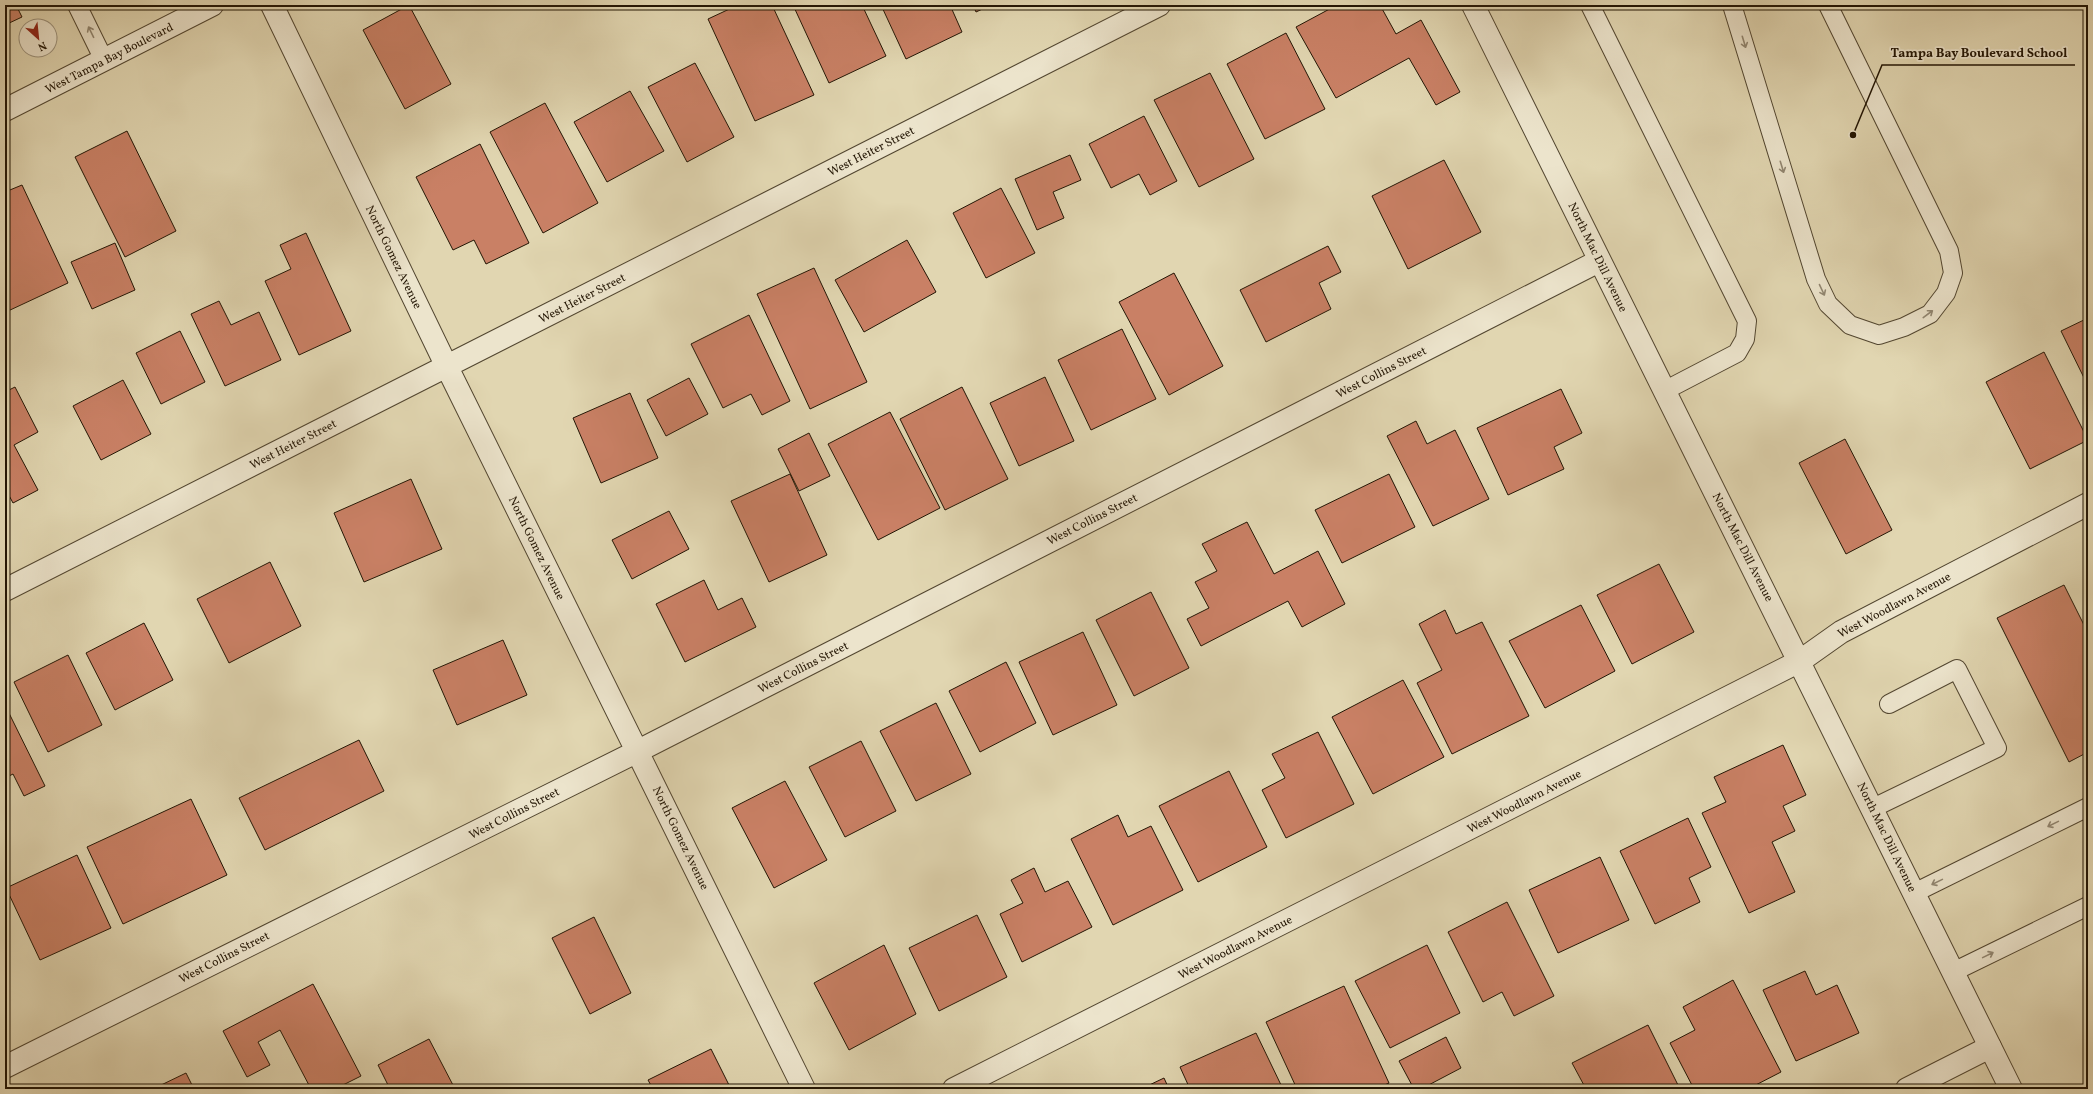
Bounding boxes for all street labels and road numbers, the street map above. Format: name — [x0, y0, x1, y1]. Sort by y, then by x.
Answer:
street label: West Tampa Bay Boulevard — [43, 19, 176, 98]
street label: West Heiter Street — [825, 123, 918, 181]
street label: North Mac Dill Avenue — [1564, 200, 1631, 315]
street label: North Gomez Avenue — [361, 203, 425, 312]
street label: West Heiter Street — [536, 270, 629, 328]
street label: West Collins Street — [1333, 343, 1429, 403]
street label: West Heiter Street — [247, 416, 340, 474]
street label: West Collins Street — [1044, 490, 1140, 550]
street label: North Mac Dill Avenue — [1708, 490, 1777, 605]
street label: North Gomez Avenue — [504, 494, 568, 603]
street label: West Woodlawn Avenue — [1835, 569, 1954, 643]
street label: West Collins Street — [755, 638, 851, 698]
street label: West Woodlawn Avenue — [1465, 766, 1585, 838]
street label: North Mac Dill Avenue — [1853, 780, 1920, 895]
street label: West Collins Street — [466, 784, 562, 844]
street label: North Gomez Avenue — [648, 784, 712, 893]
street label: West Woodlawn Avenue — [1176, 912, 1296, 984]
street label: West Collins Street — [176, 928, 272, 988]

